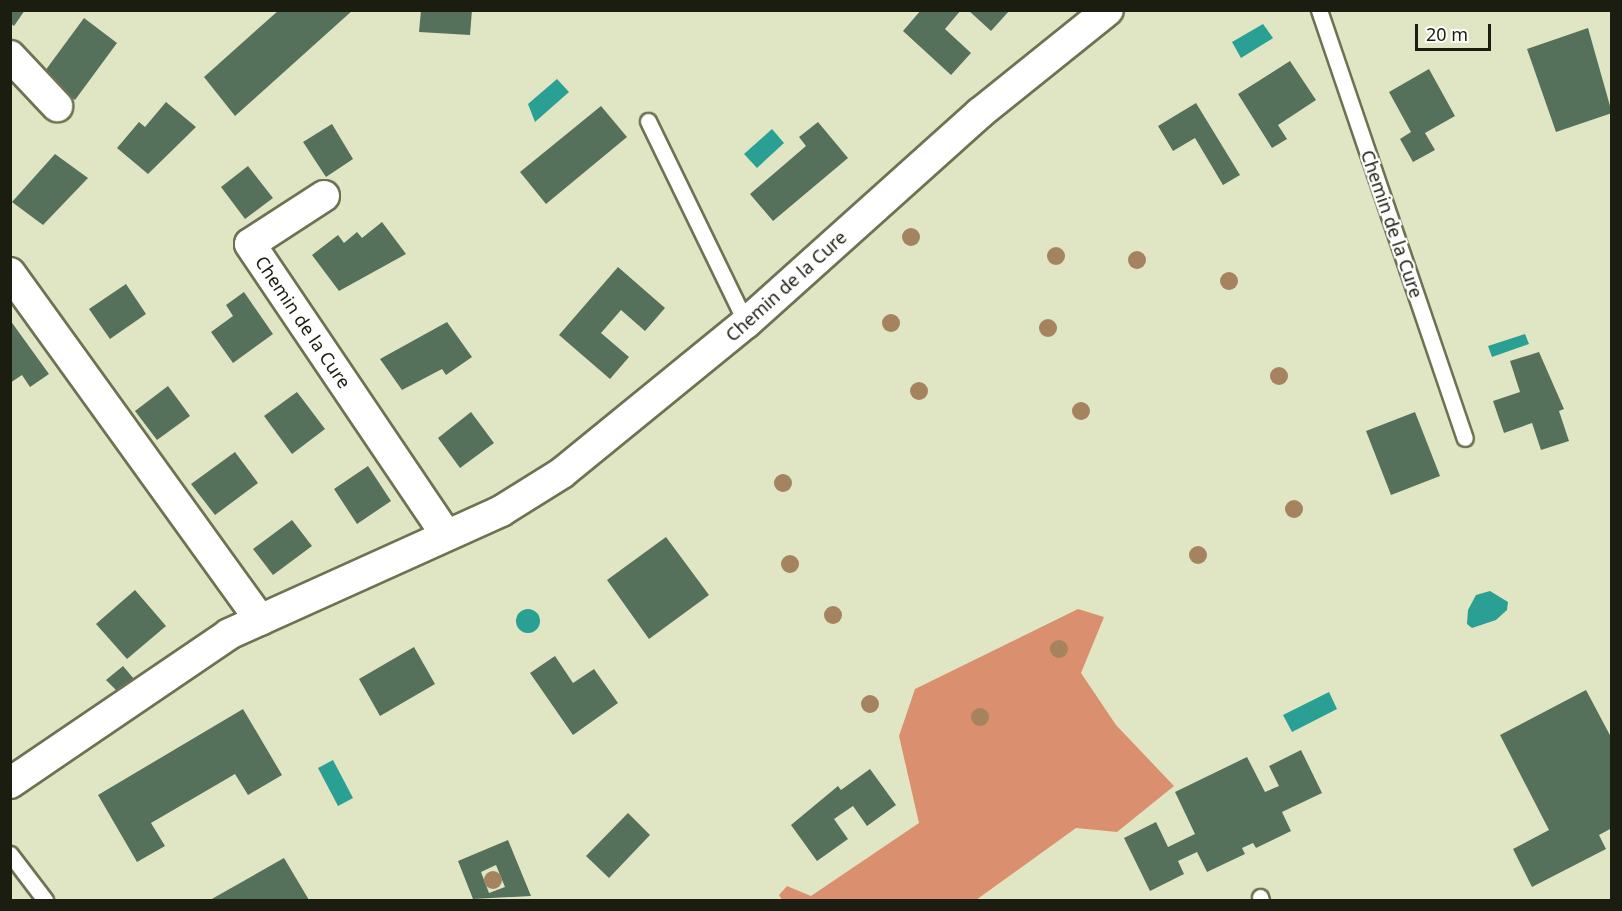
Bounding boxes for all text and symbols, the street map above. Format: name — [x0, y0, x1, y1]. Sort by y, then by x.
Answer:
scale bar — [1418, 12, 1494, 50]
text: 20 m — [1426, 22, 1468, 46]
street label: Chemin de la Cure — [1357, 147, 1427, 301]
street label: Chemin de la Cure — [721, 226, 851, 346]
street label: Chemin de la Cure — [251, 252, 355, 392]

